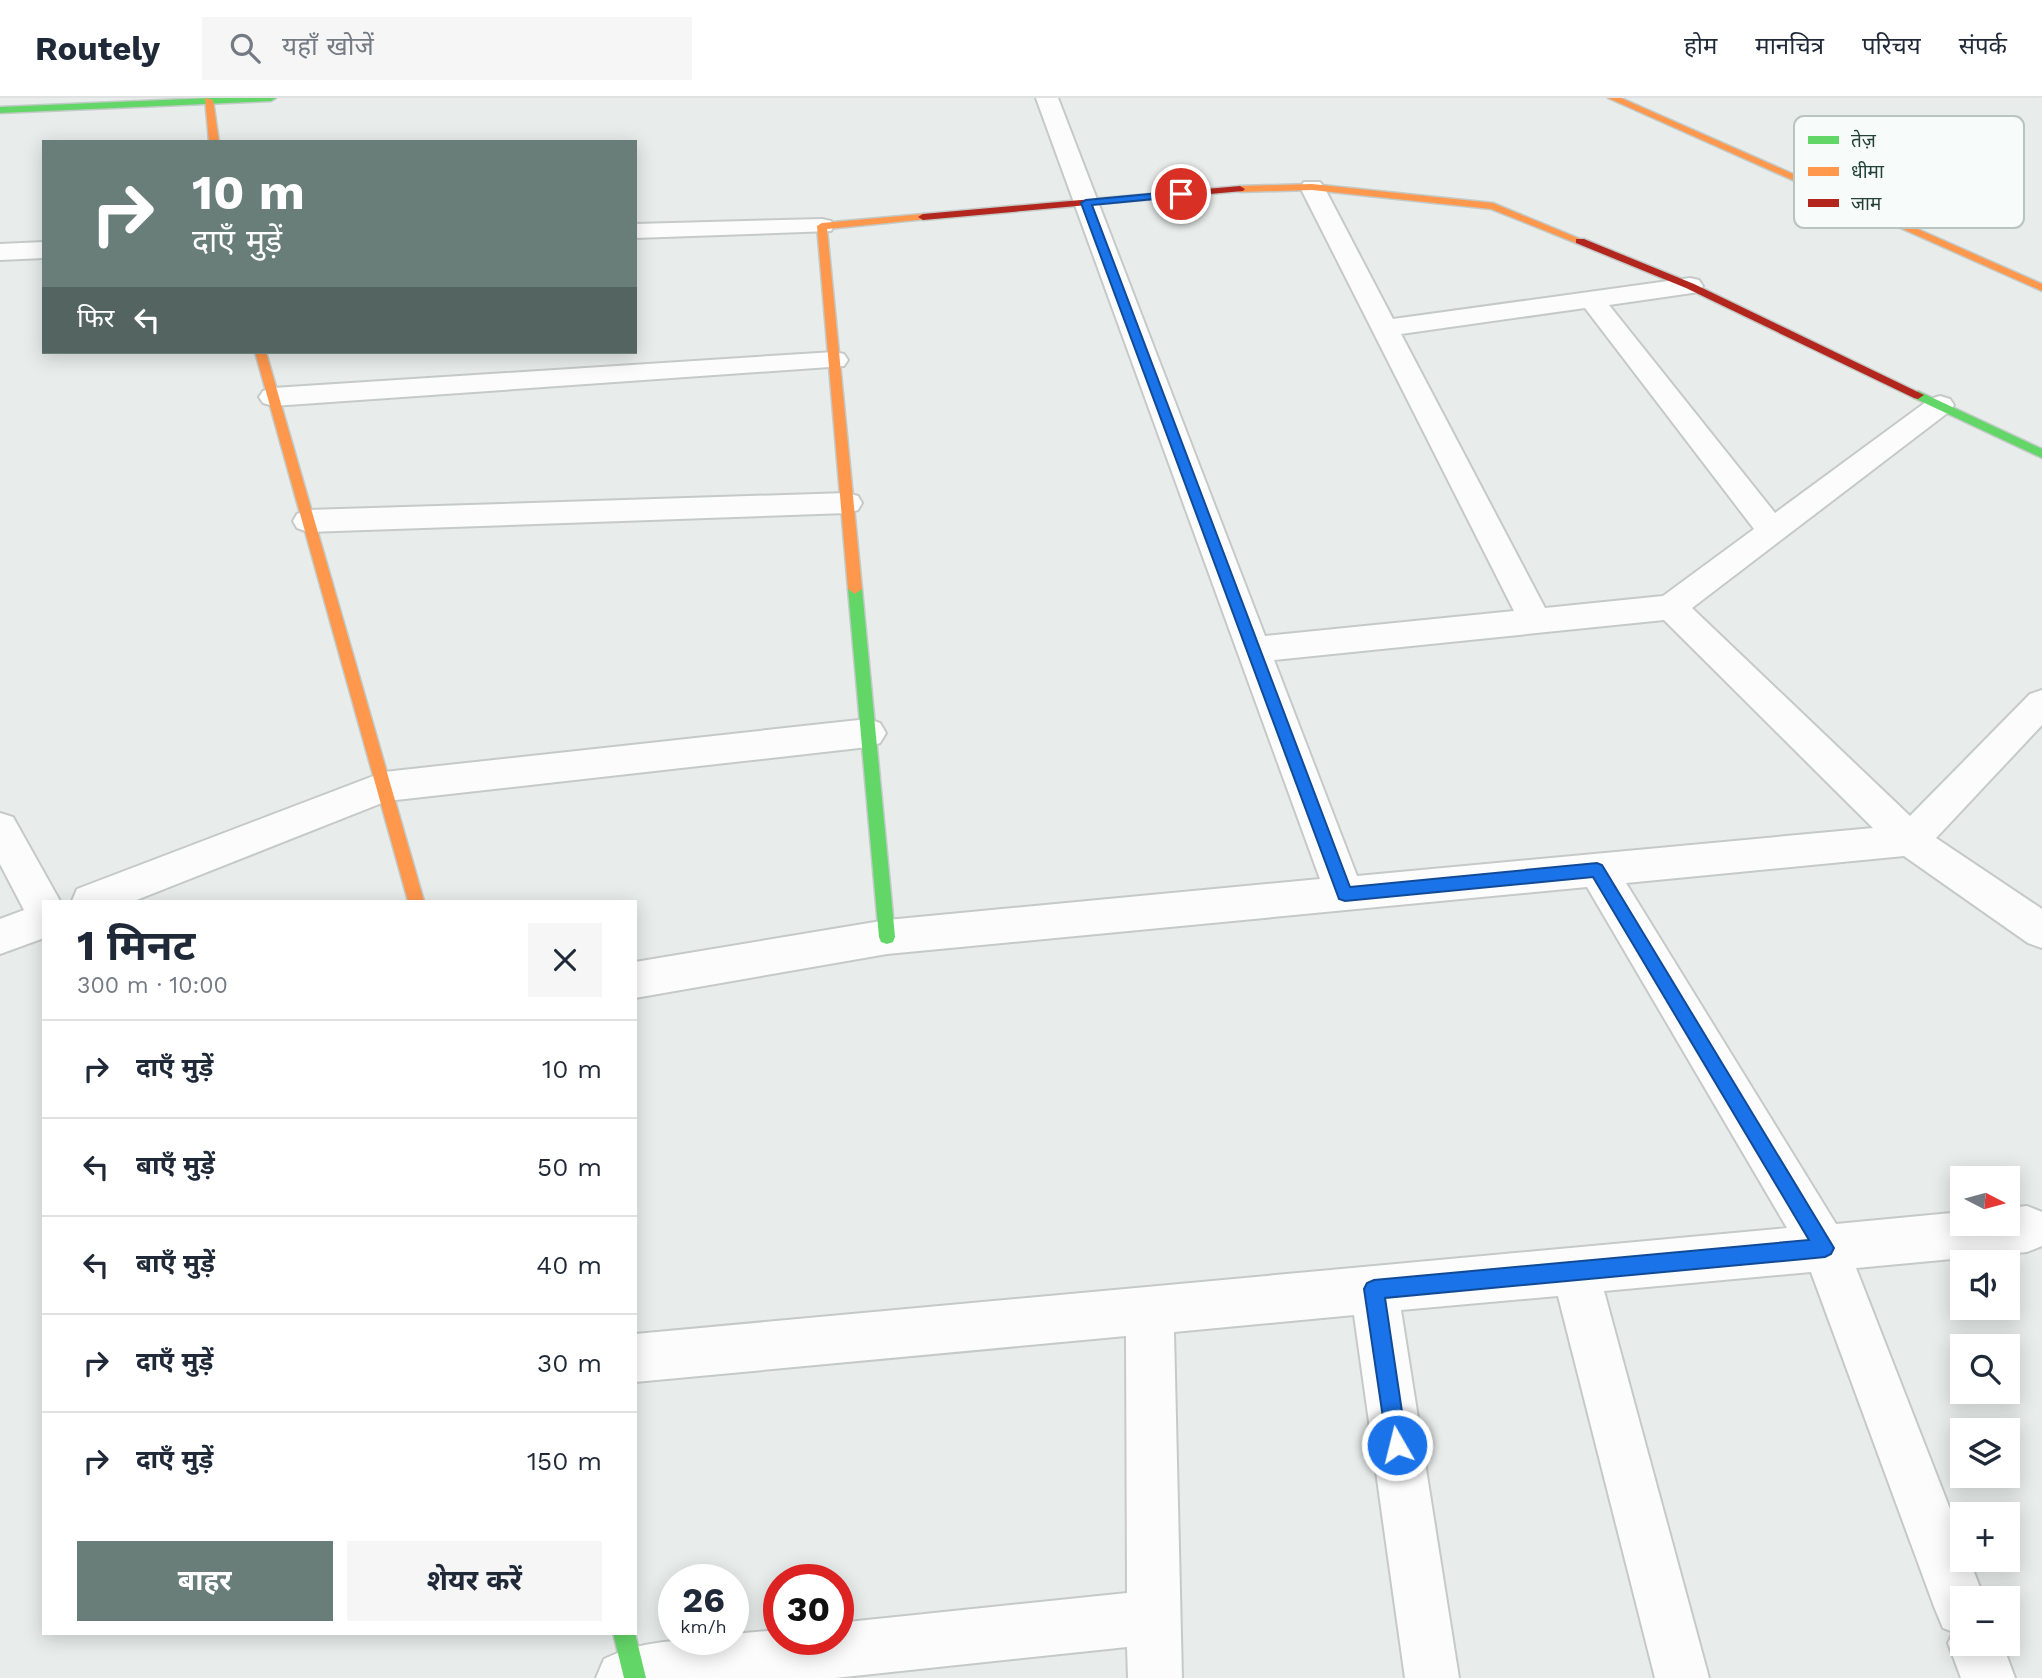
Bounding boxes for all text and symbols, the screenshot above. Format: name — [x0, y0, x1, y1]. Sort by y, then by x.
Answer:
search box — [202, 17, 692, 80]
text: Routely — [35, 29, 160, 68]
icon: search — [226, 29, 264, 67]
text: यहाँ खोजें — [282, 31, 374, 61]
text: होम — [1684, 32, 1717, 60]
text: मानचित्र — [1755, 32, 1824, 60]
text: परिचय — [1862, 32, 1921, 60]
text: संपर्क — [1959, 32, 2007, 60]
legend — [1794, 116, 2024, 228]
text: तेज़ — [1851, 129, 1877, 152]
text: धीमा — [1851, 160, 1885, 183]
text: 10 m — [192, 163, 305, 221]
pin — [1151, 164, 1211, 224]
icon: right — [77, 168, 168, 259]
icon: arrive — [1162, 175, 1200, 213]
text: जाम — [1851, 192, 1882, 215]
text: दाएँ मुड़ें — [192, 222, 282, 260]
icon: left — [128, 301, 166, 339]
text: फिर — [77, 303, 114, 333]
text: 1 मिनट — [77, 921, 195, 970]
button: close — [528, 923, 602, 997]
text: 300 m · 10:00 — [77, 972, 228, 999]
icon: right — [77, 1050, 115, 1088]
text: दाएँ मुड़ें — [136, 1052, 213, 1082]
text: 10 m — [542, 1054, 602, 1084]
icon: left — [77, 1148, 115, 1186]
text: बाएँ मुड़ें — [136, 1150, 215, 1180]
text: 50 m — [537, 1152, 602, 1182]
north arrow — [1950, 1166, 2020, 1236]
map controls — [1950, 1166, 2020, 1656]
icon: left — [77, 1246, 115, 1284]
text: बाएँ मुड़ें — [136, 1248, 215, 1278]
text: 40 m — [536, 1250, 602, 1280]
button: sound — [1950, 1250, 2020, 1320]
button: search — [1950, 1334, 2020, 1404]
icon: right — [77, 1344, 115, 1382]
text: दाएँ मुड़ें — [136, 1346, 213, 1376]
text: 30 m — [537, 1348, 602, 1378]
position arrow — [1360, 1408, 1434, 1482]
button: layers — [1950, 1418, 2020, 1488]
icon: right — [77, 1442, 115, 1480]
text: दाएँ मुड़ें — [136, 1444, 213, 1474]
text: 150 m — [527, 1446, 602, 1476]
button: + — [1950, 1502, 2020, 1572]
button: बाहर — [77, 1541, 333, 1621]
button: शेयर करें — [347, 1541, 602, 1621]
speed limit sign: 30 — [763, 1564, 854, 1655]
text: 26 — [682, 1579, 725, 1621]
button: − — [1950, 1586, 2020, 1656]
text: km/h — [680, 1616, 727, 1637]

